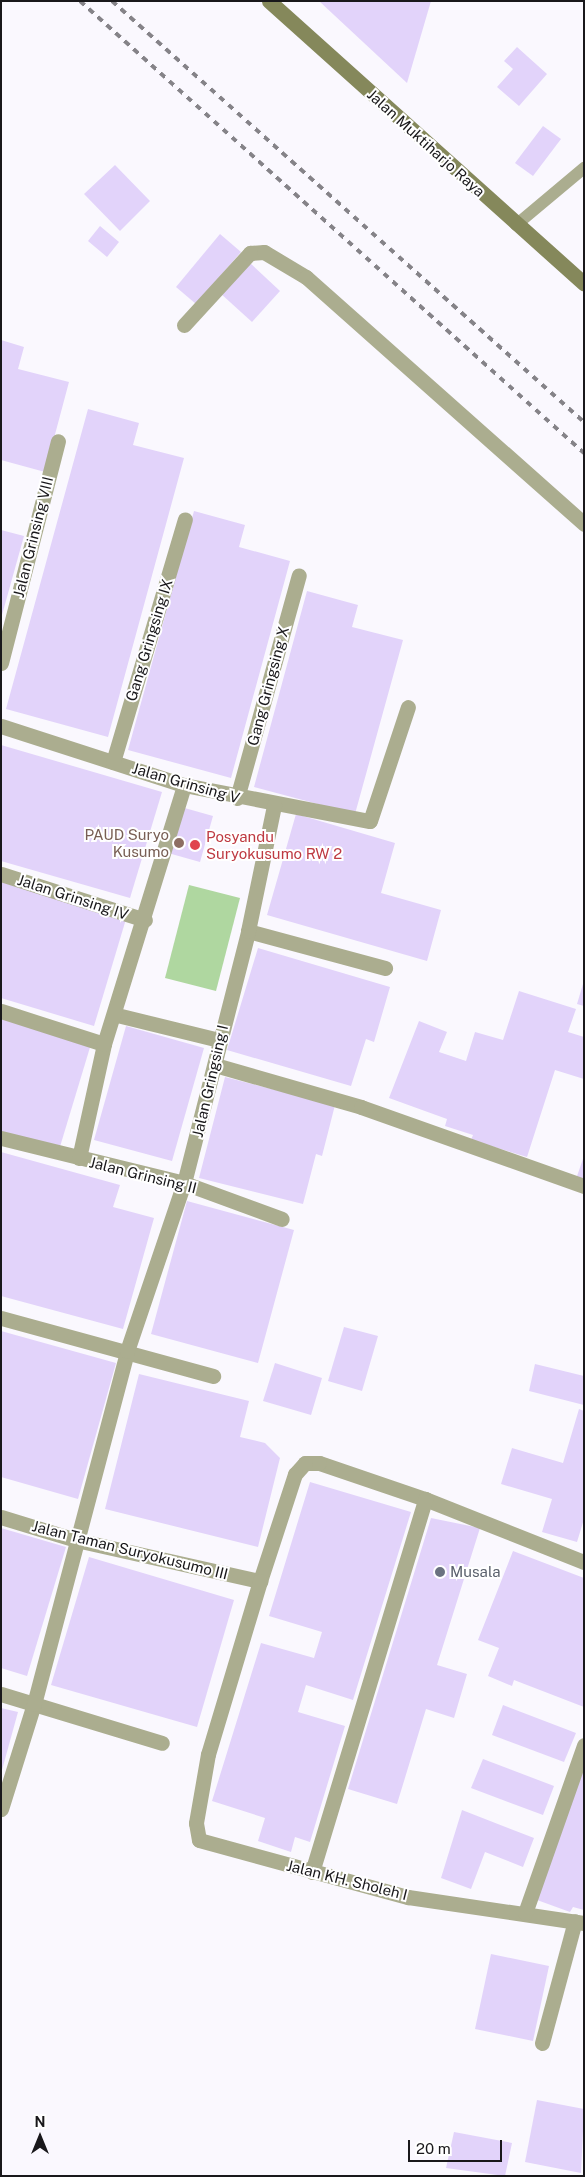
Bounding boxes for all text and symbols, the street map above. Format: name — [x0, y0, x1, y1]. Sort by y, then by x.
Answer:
street label: Jalan Muktiharjo Raya — [363, 85, 489, 201]
street label: Jalan Grinsing VIII — [9, 475, 57, 599]
street label: Gang Gringsing IX — [122, 577, 176, 703]
street label: Gang Gringsing X — [243, 624, 293, 748]
street label: Jalan Grinsing V — [130, 759, 242, 807]
place label: PAUD Suryo Kusumo — [84, 825, 169, 860]
place label: Posyandu Suryokusumo RW 2 — [206, 827, 342, 862]
marker: PAUD Suryo Kusumo — [173, 837, 185, 849]
marker: Posyandu Suryokusumo RW 2 — [188, 838, 202, 852]
street label: Jalan Grinsing IV — [15, 871, 131, 923]
street label: Jalan Gringsing I — [188, 1023, 232, 1139]
street label: Jalan Grinsing II — [87, 1153, 199, 1197]
street label: Jalan Taman Suryokusumo III — [30, 1517, 230, 1583]
place label: Musala — [450, 1563, 501, 1581]
marker: Musala — [434, 1566, 446, 1578]
street label: Jalan KH. Sholeh I — [285, 1856, 409, 1904]
north arrow — [15, 2112, 65, 2162]
text: N — [35, 2114, 45, 2130]
scale bar — [410, 2130, 504, 2162]
text: 20 m — [416, 2140, 451, 2157]

